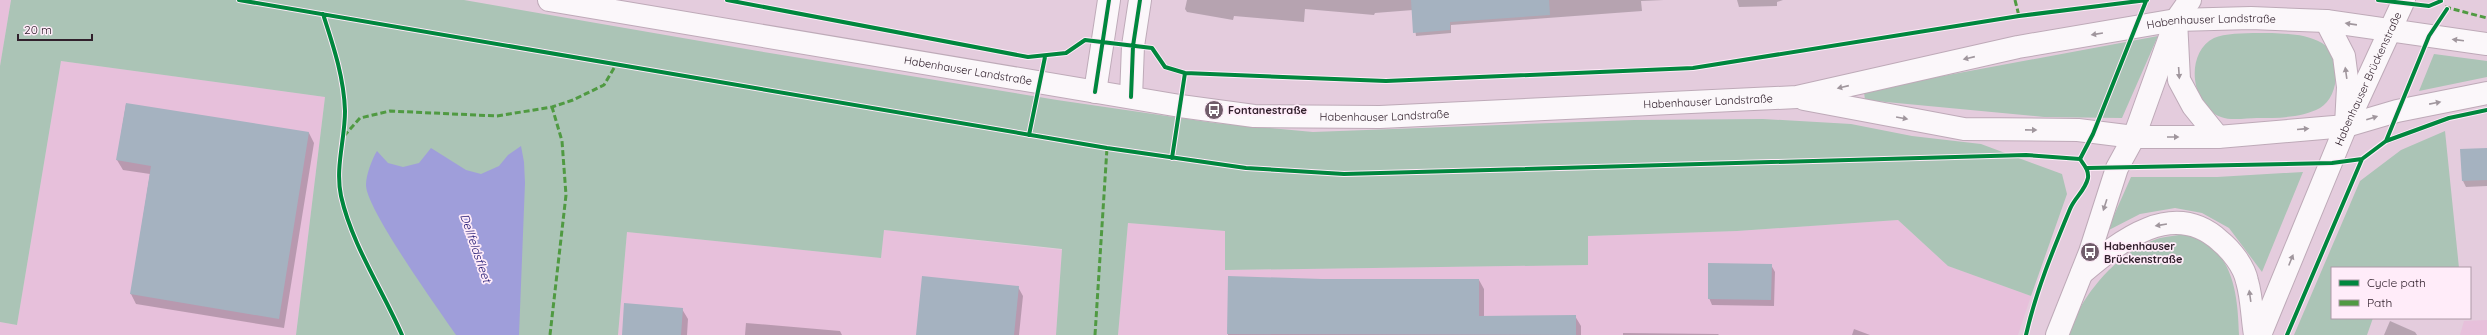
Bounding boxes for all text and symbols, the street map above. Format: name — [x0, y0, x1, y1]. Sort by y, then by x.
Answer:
street label: Habenhauser Brückenstraße — [2332, 10, 2405, 148]
street label: Habenhauser Landstraße — [2146, 11, 2276, 32]
scale bar — [18, 16, 92, 42]
one-way arrow — [2345, 21, 2357, 27]
text: 20 m — [24, 22, 52, 37]
one-way arrow — [2091, 32, 2103, 38]
one-way arrow — [2452, 37, 2464, 43]
street label: Habenhauser Landstraße — [903, 53, 1033, 88]
one-way arrow — [1963, 56, 1976, 62]
one-way arrow — [2176, 67, 2182, 79]
one-way arrow — [2343, 67, 2349, 79]
one-way arrow — [1836, 85, 1849, 91]
street label: Habenhauser Landstraße — [1643, 91, 1773, 111]
bus stop icon: Fontanestraße — [1203, 99, 1225, 121]
one-way arrow — [2429, 100, 2441, 106]
place label: Fontanestraße — [1228, 103, 1308, 117]
street label: Habenhauser Landstraße — [1320, 107, 1450, 124]
one-way arrow — [1896, 115, 1908, 121]
one-way arrow — [2366, 115, 2378, 121]
one-way arrow — [2297, 126, 2309, 133]
one-way arrow — [2025, 127, 2038, 133]
one-way arrow — [2167, 134, 2180, 140]
one-way arrow — [2102, 200, 2108, 212]
water label: Dellfeldsfleet — [457, 212, 495, 286]
one-way arrow — [2155, 223, 2167, 229]
place label: Habenhauser Brückenstraße — [2104, 239, 2183, 266]
bus stop icon: Habenhauser Brückenstraße — [2079, 241, 2101, 263]
one-way arrow — [2288, 255, 2294, 266]
legend — [2331, 267, 2471, 319]
text: Cycle path — [2367, 275, 2426, 290]
one-way arrow — [2247, 290, 2253, 302]
text: Path — [2367, 295, 2392, 310]

